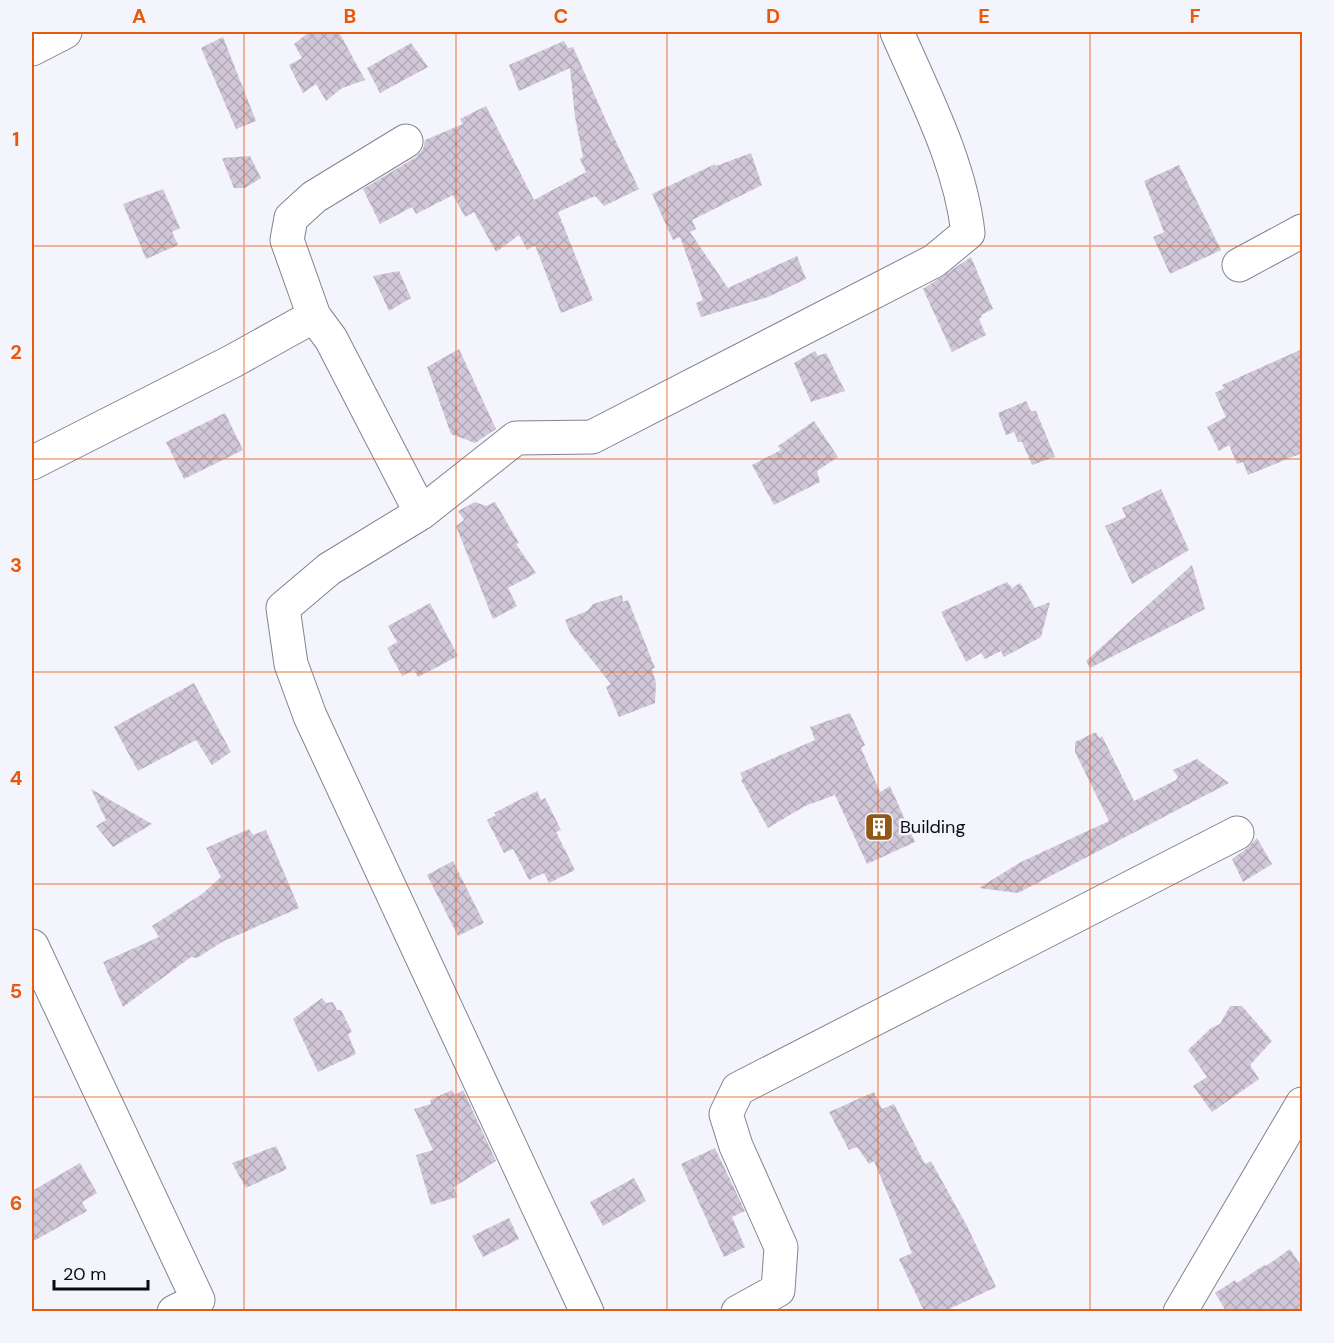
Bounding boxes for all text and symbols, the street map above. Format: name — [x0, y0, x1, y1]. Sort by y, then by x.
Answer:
text: A — [132, 3, 146, 29]
text: B — [344, 3, 356, 29]
text: C — [554, 3, 568, 29]
text: D — [766, 3, 780, 29]
text: E — [978, 3, 990, 29]
text: F — [1189, 3, 1201, 29]
text: 1 — [12, 126, 20, 152]
text: 2 — [10, 339, 22, 365]
text: 3 — [10, 552, 22, 578]
text: 4 — [10, 765, 23, 791]
building icon: Building — [863, 811, 895, 843]
place label: Building — [900, 815, 965, 839]
text: 5 — [10, 978, 22, 1004]
text: 6 — [10, 1190, 22, 1216]
scale bar — [54, 1253, 148, 1291]
text: 20 m — [63, 1262, 106, 1286]

